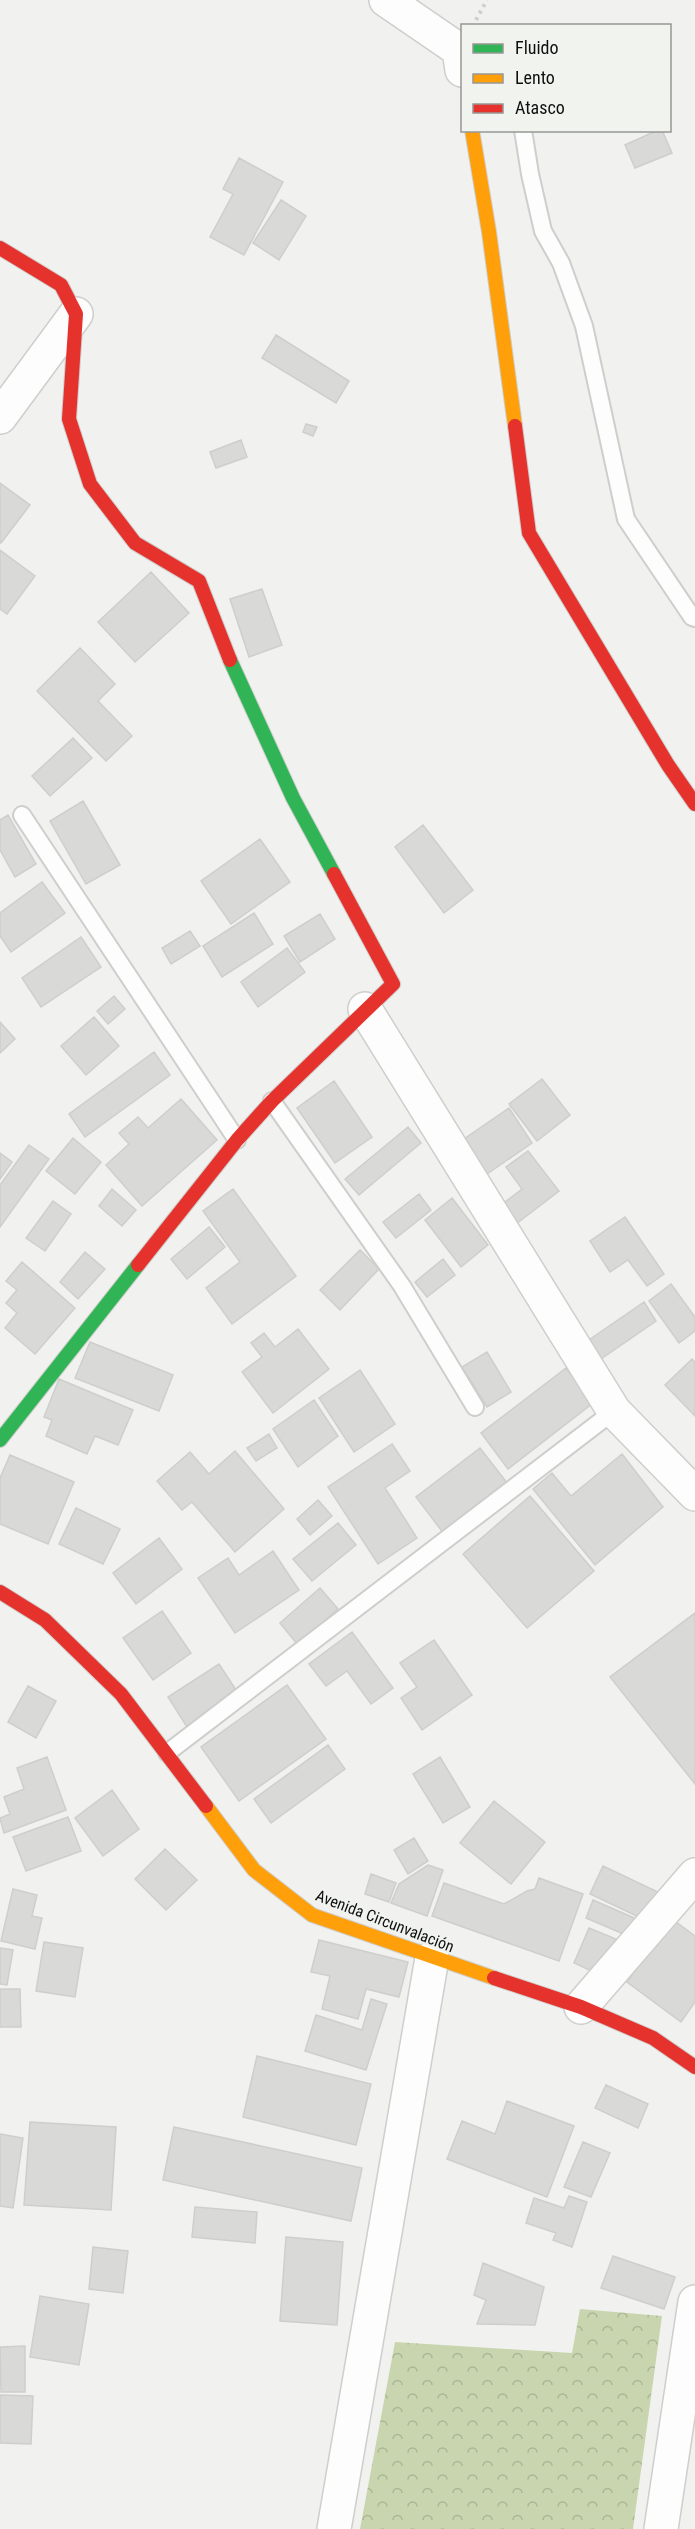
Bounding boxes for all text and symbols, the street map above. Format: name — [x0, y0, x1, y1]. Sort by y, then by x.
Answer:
legend — [461, 24, 671, 132]
text: Fluido — [515, 37, 559, 58]
text: Lento — [515, 67, 555, 88]
text: Atasco — [515, 97, 565, 118]
street label: Avenida Circunvalación — [313, 1886, 457, 1956]

